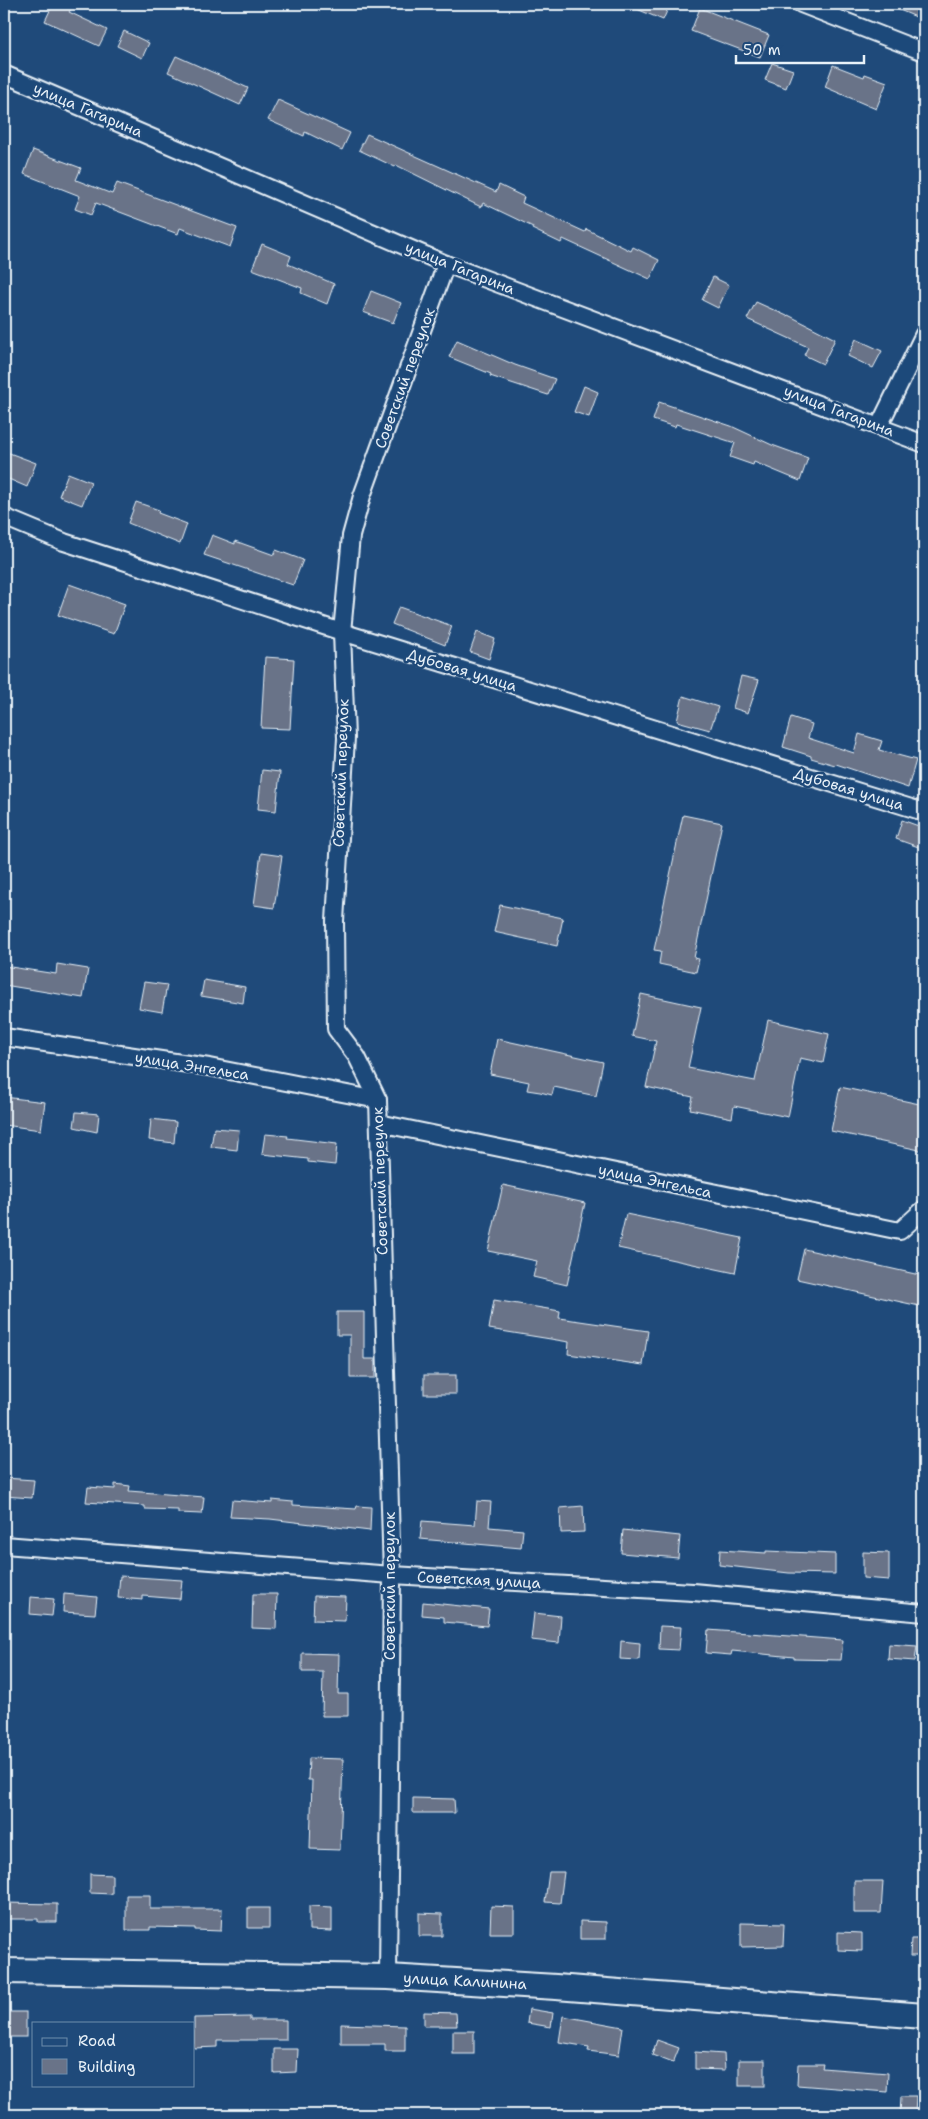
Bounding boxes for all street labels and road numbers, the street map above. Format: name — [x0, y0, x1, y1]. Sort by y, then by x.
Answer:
street label: улица Гагарина — [30, 78, 146, 142]
street label: улица Гагарина — [402, 237, 518, 299]
street label: Советский переулок — [370, 305, 440, 451]
street label: улица Гагарина — [781, 381, 898, 441]
street label: Дубовая улица — [405, 644, 520, 696]
street label: Советский переулок — [328, 698, 354, 847]
street label: Дубовая улица — [792, 763, 907, 815]
street label: улица Энгельса — [133, 1047, 251, 1085]
street label: Советский переулок — [367, 1106, 393, 1255]
street label: улица Энгельса — [596, 1159, 714, 1203]
street label: Советский переулок — [380, 1512, 400, 1660]
street label: Советская улица — [417, 1567, 542, 1593]
street label: улица Калинина — [403, 1968, 528, 1994]

